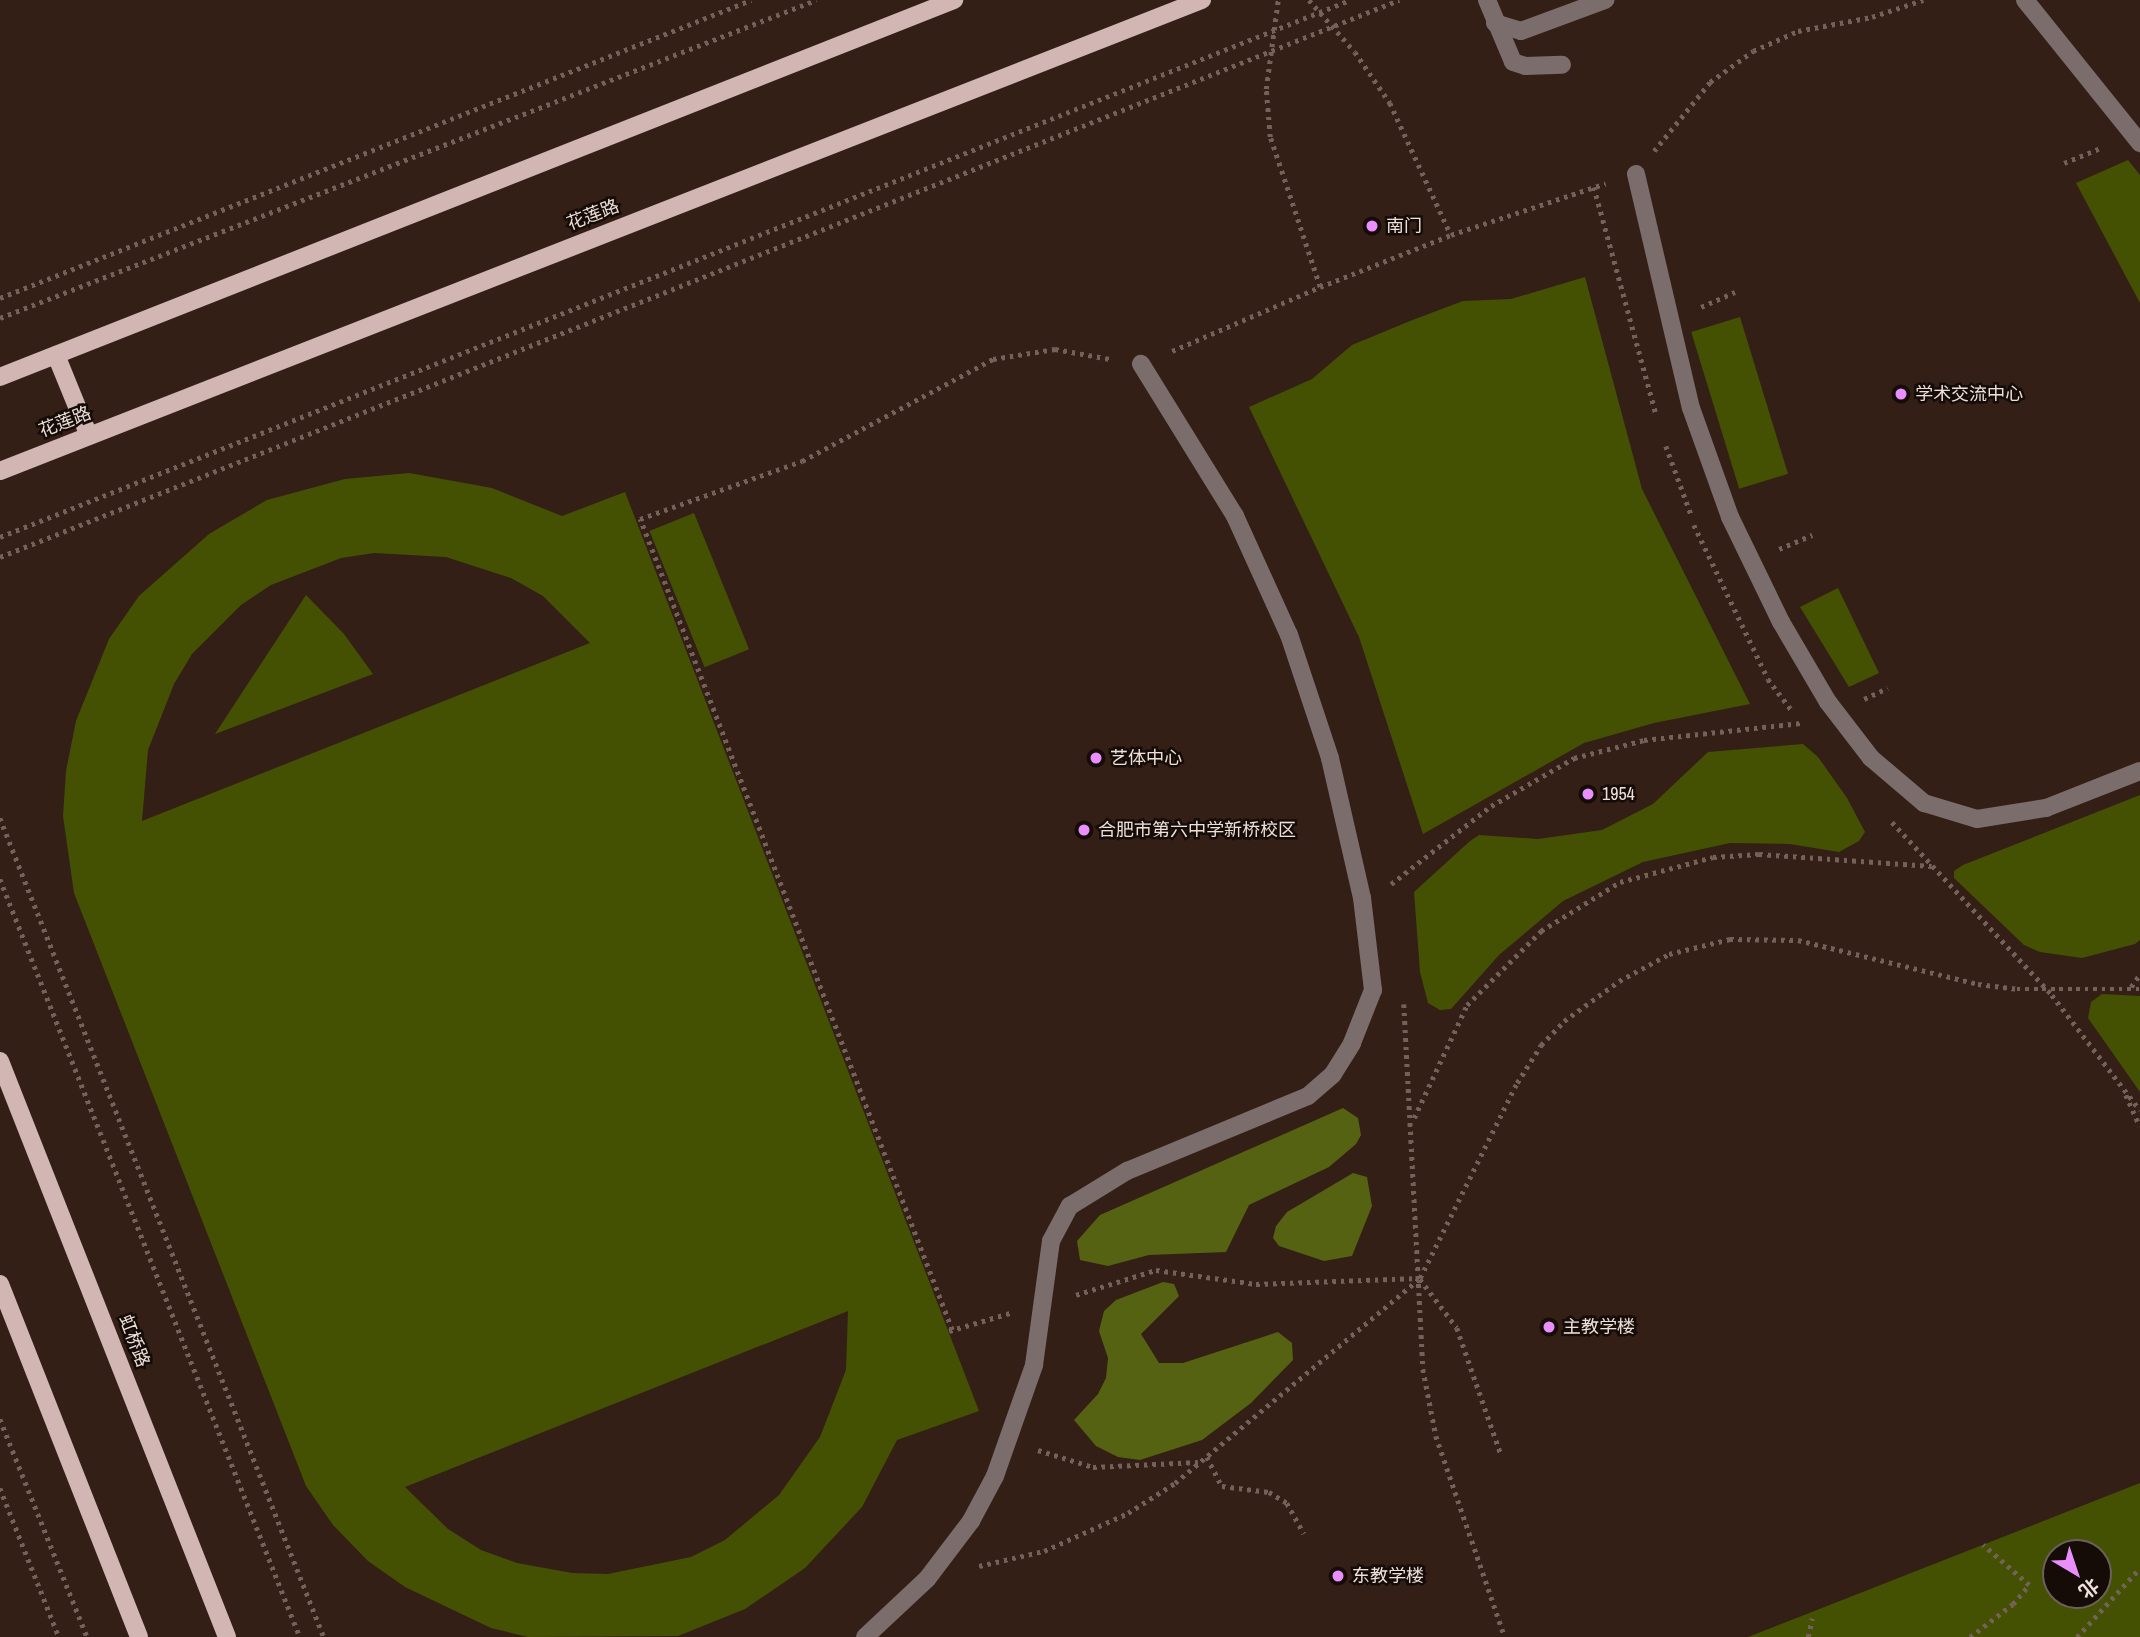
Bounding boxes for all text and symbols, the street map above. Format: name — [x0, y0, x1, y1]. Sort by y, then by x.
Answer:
street label: 花莲路 — [564, 195, 622, 235]
place label: 南门 — [1386, 215, 1422, 237]
marker: 南门 — [1364, 218, 1380, 234]
place label: 学术交流中心 — [1915, 383, 2023, 405]
marker: 学术交流中心 — [1893, 386, 1909, 402]
street label: 花莲路 — [36, 402, 94, 442]
place label: 艺体中心 — [1110, 747, 1182, 769]
marker: 艺体中心 — [1088, 750, 1104, 766]
place label: 1954 — [1602, 783, 1635, 805]
marker: 1954 — [1580, 786, 1596, 802]
place label: 合肥市第六中学新桥校区 — [1098, 819, 1296, 841]
marker: 合肥市第六中学新桥校区 — [1076, 822, 1092, 838]
street label: 虹桥路 — [114, 1312, 154, 1370]
place label: 主教学楼 — [1563, 1316, 1635, 1338]
marker: 主教学楼 — [1541, 1319, 1557, 1335]
north arrow — [2042, 1539, 2112, 1609]
place label: 东教学楼 — [1352, 1565, 1424, 1587]
marker: 东教学楼 — [1330, 1568, 1346, 1584]
text: 北 — [2073, 1573, 2105, 1605]

